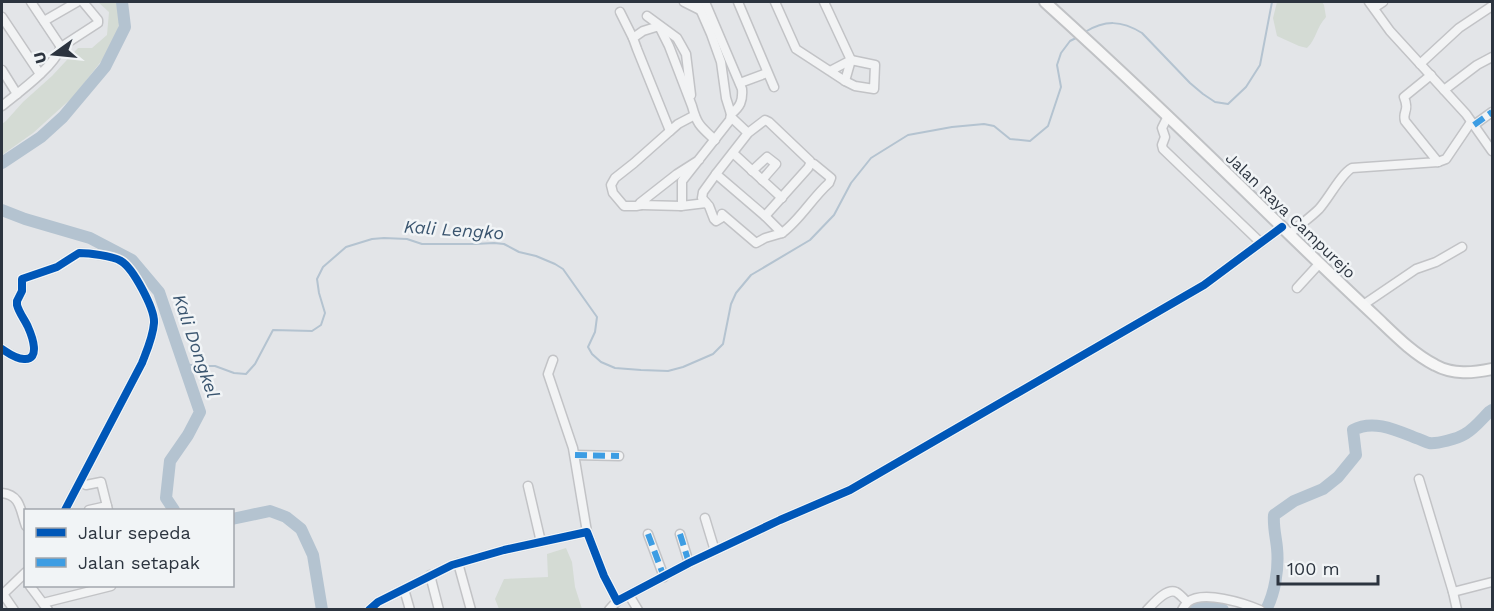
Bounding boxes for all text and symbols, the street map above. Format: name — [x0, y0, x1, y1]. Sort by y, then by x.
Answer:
north arrow — [24, 24, 84, 84]
text: U — [29, 50, 51, 66]
street label: Jalan Raya Campurejo — [1222, 148, 1360, 282]
water label: Kali Lengko — [403, 216, 505, 243]
water label: Kali Dongkel — [169, 291, 224, 400]
legend — [24, 509, 234, 587]
text: Jalur sepeda — [78, 522, 191, 543]
scale bar — [1278, 548, 1378, 586]
text: Jalan setapak — [78, 552, 200, 573]
text: 100 m — [1287, 558, 1340, 579]

